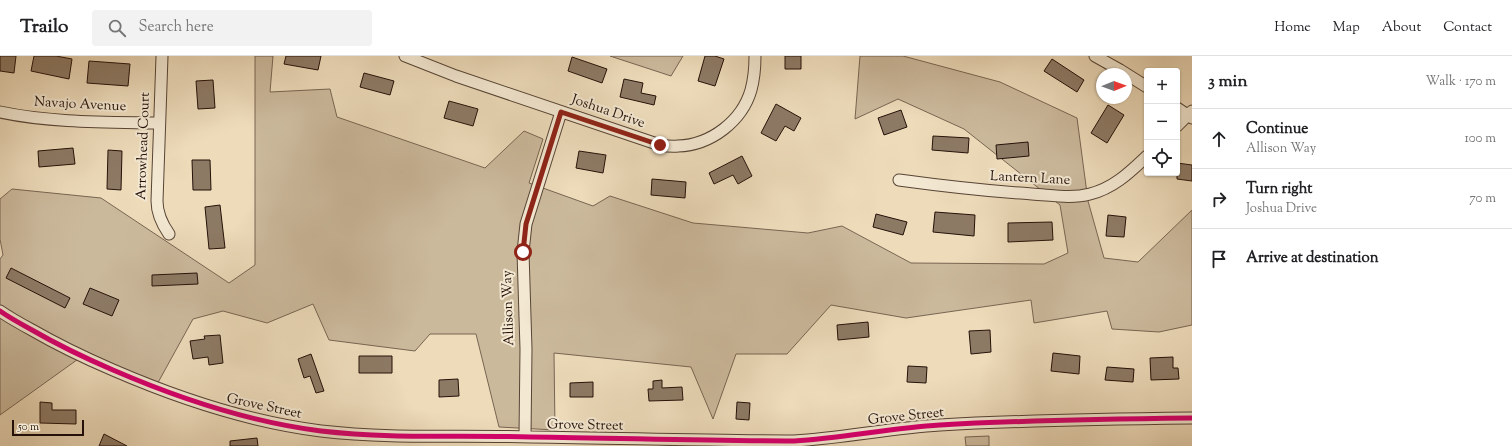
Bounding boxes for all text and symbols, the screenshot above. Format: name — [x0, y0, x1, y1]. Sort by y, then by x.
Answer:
search box — [92, 10, 372, 46]
text: Trailo — [20, 14, 68, 41]
icon: search — [106, 17, 128, 39]
text: Search here — [138, 17, 214, 38]
text: Home — [1274, 18, 1311, 38]
text: Map — [1333, 18, 1360, 38]
text: About — [1382, 18, 1421, 38]
text: Contact — [1443, 18, 1492, 38]
north arrow — [1096, 68, 1132, 104]
map controls — [1144, 68, 1180, 176]
button: + — [1144, 68, 1180, 104]
text: 3 min — [1208, 70, 1247, 94]
text: Walk · 170 m — [1426, 73, 1496, 91]
street label: Joshua Drive — [568, 90, 647, 134]
street label: Arrowhead Court — [132, 92, 156, 200]
street label: Navajo Avenue — [33, 93, 127, 117]
button: − — [1144, 104, 1180, 140]
text: Continue — [1246, 119, 1308, 140]
icon: ahead — [1208, 128, 1230, 150]
text: 100 m — [1464, 130, 1496, 148]
route end — [651, 136, 669, 154]
button: locate — [1144, 140, 1180, 176]
text: Allison Way — [1246, 140, 1316, 158]
street label: Lantern Lane — [989, 167, 1071, 191]
text: Turn right — [1246, 179, 1312, 200]
icon: right — [1208, 188, 1230, 210]
text: 70 m — [1469, 190, 1496, 208]
text: Joshua Drive — [1246, 200, 1317, 218]
route start — [514, 243, 532, 261]
icon: arrive — [1208, 248, 1230, 270]
text: Arrive at destination — [1246, 248, 1379, 269]
street label: Allison Way — [498, 270, 520, 346]
street label: Grove Street — [224, 389, 304, 425]
street label: Grove Street — [867, 403, 945, 431]
street label: Grove Street — [547, 415, 624, 437]
scale bar — [12, 418, 84, 437]
text: 50 m — [18, 419, 39, 435]

